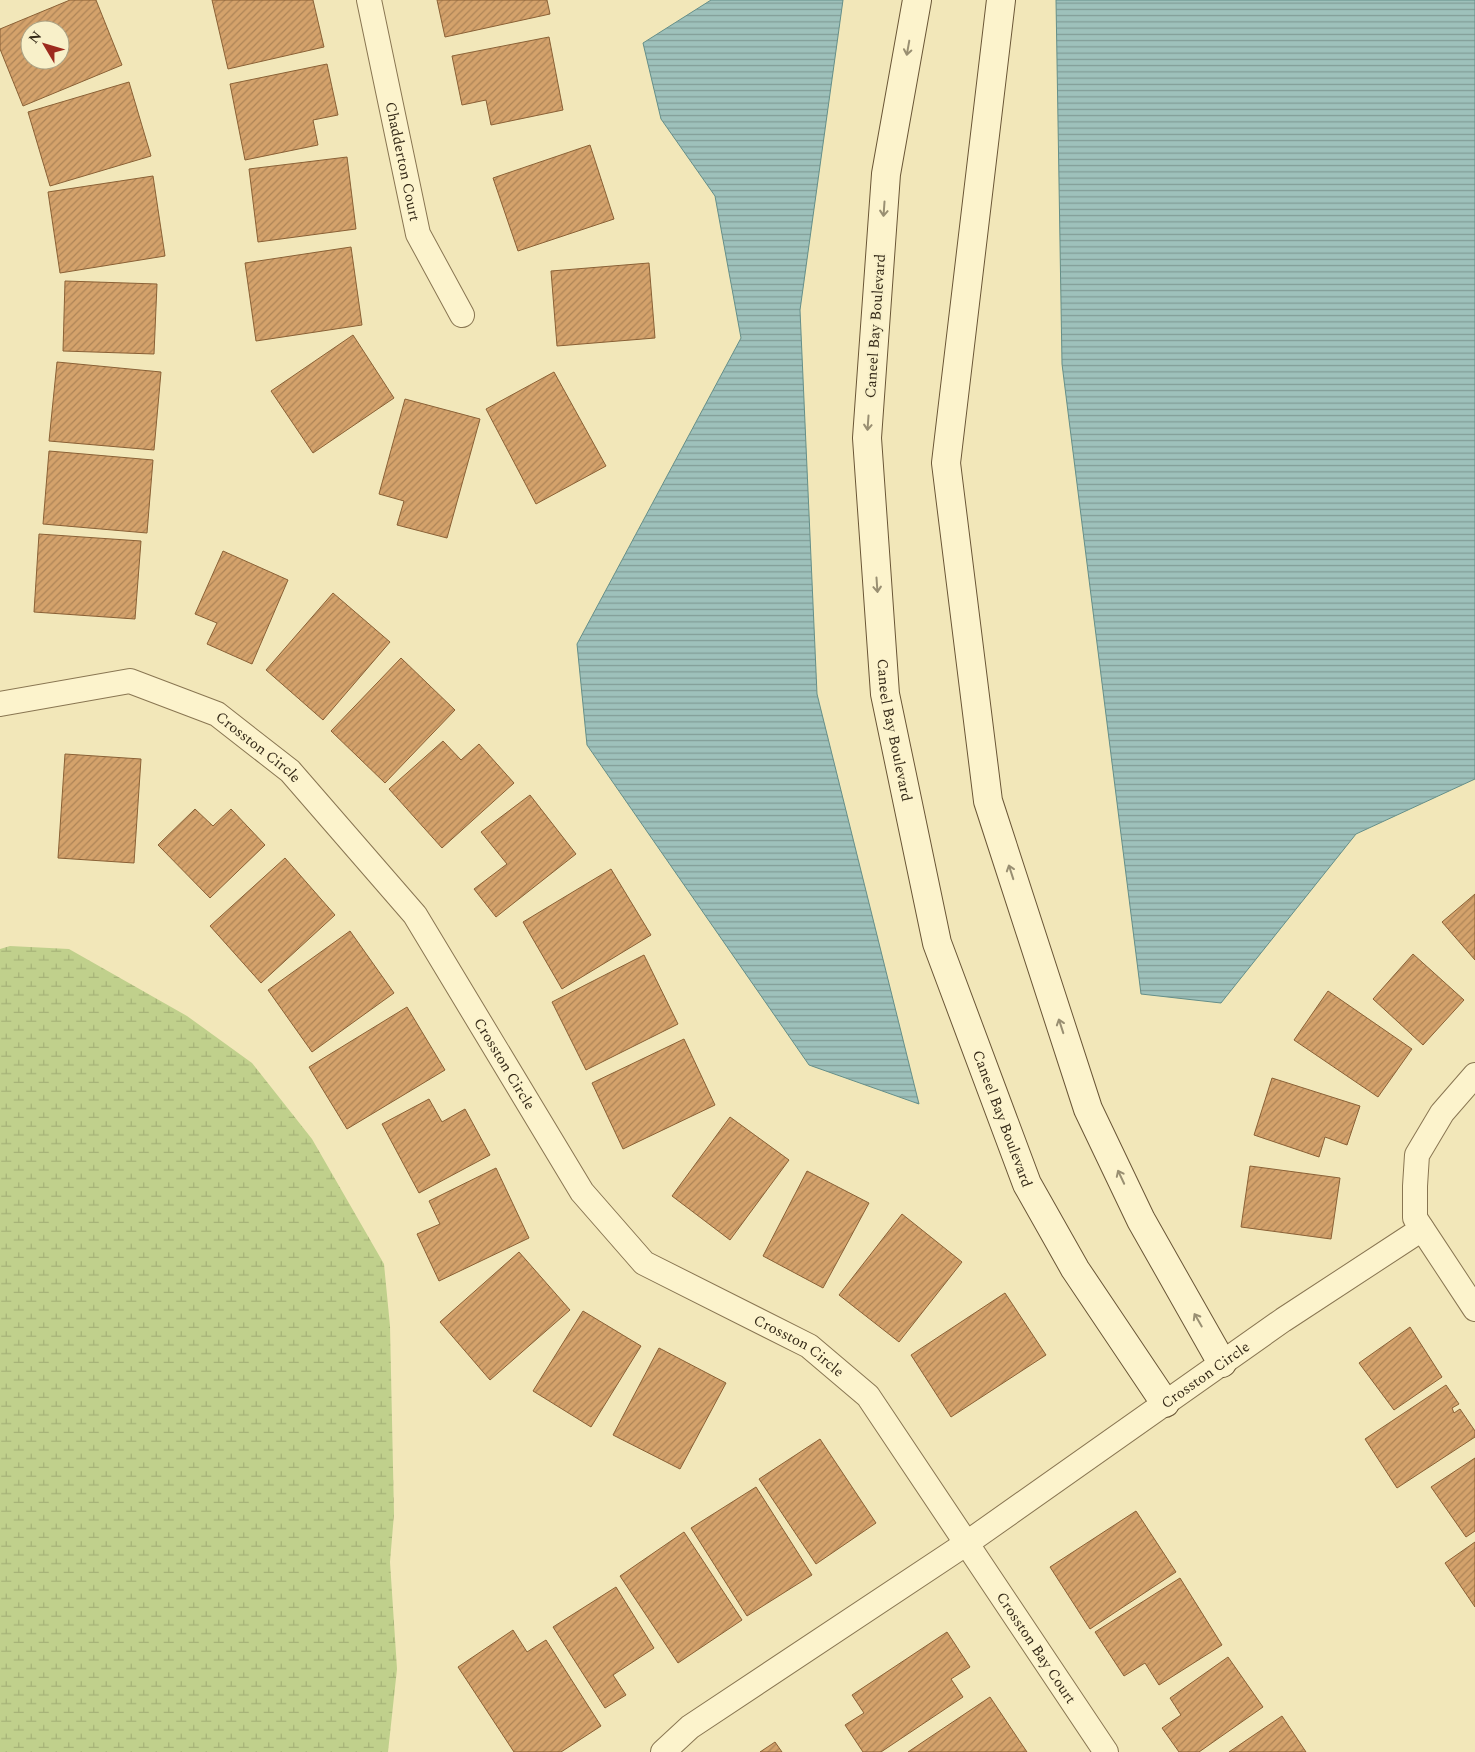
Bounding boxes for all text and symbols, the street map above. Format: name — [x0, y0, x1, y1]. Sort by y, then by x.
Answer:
north arrow — [20, 20, 70, 70]
text: N — [23, 26, 47, 48]
one-way arrow — [903, 40, 913, 56]
street label: Chadderton Court — [379, 100, 426, 223]
one-way arrow — [879, 200, 889, 216]
street label: Caneel Bay Boulevard — [859, 253, 892, 399]
one-way arrow — [863, 415, 872, 431]
one-way arrow — [873, 577, 882, 593]
street label: Caneel Bay Boulevard — [871, 658, 918, 804]
street label: Crosston Circle — [210, 706, 306, 788]
one-way arrow — [1006, 865, 1015, 880]
street label: Crosston Circle — [468, 1013, 541, 1114]
one-way arrow — [1056, 1019, 1066, 1035]
street label: Caneel Bay Boulevard — [966, 1047, 1038, 1191]
one-way arrow — [1116, 1170, 1125, 1185]
street label: Crosston Circle — [749, 1309, 849, 1383]
one-way arrow — [1193, 1313, 1203, 1328]
street label: Crosston Circle — [1156, 1336, 1255, 1415]
street label: Crosston Bay Court — [990, 1587, 1082, 1709]

